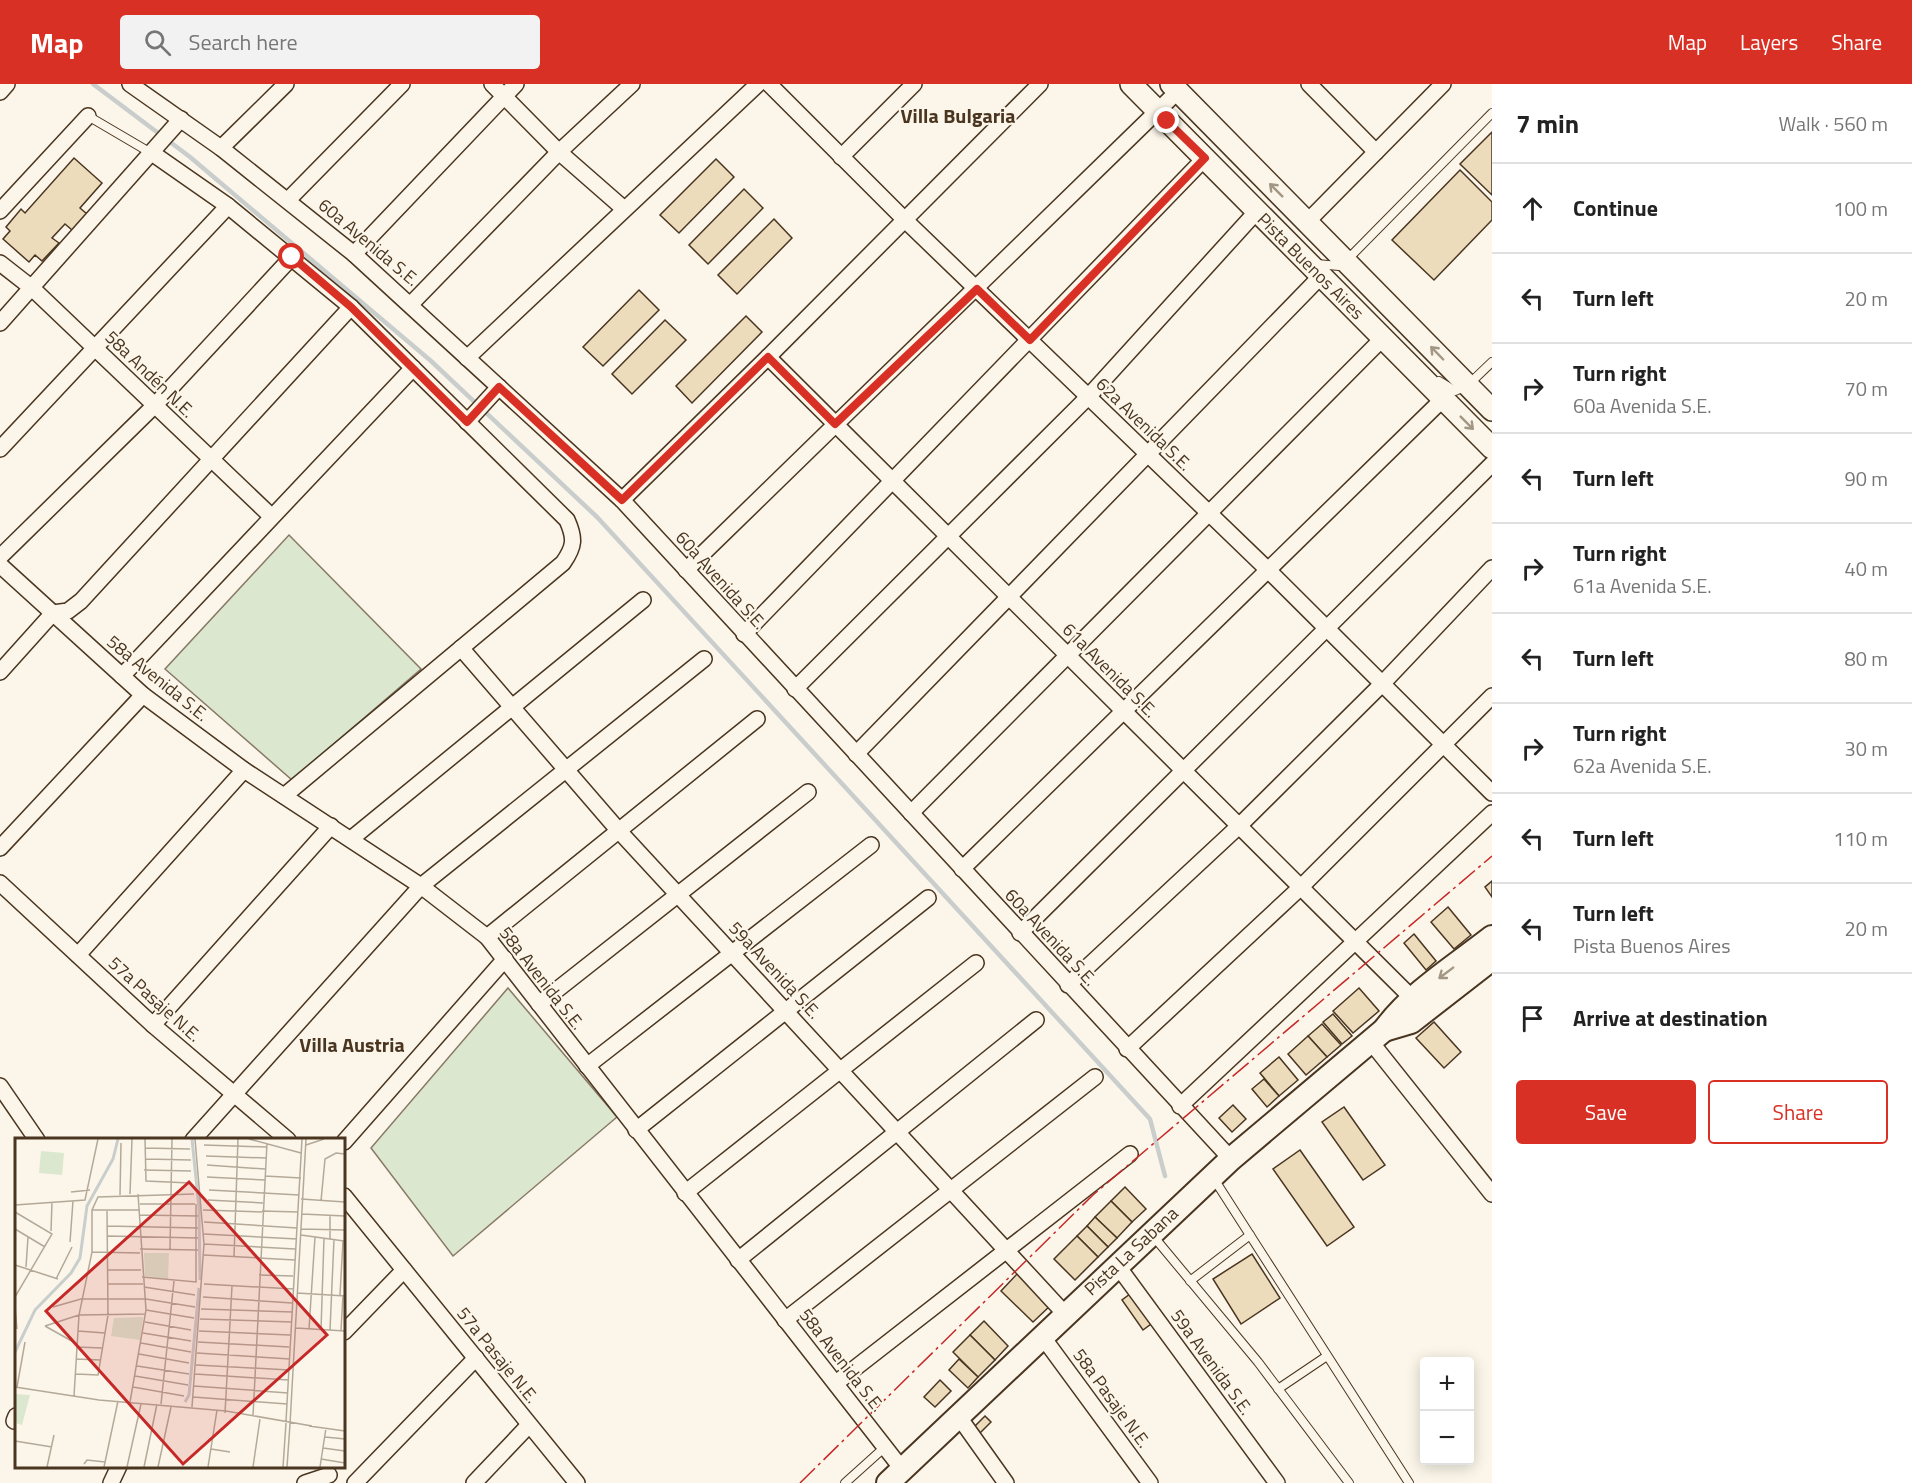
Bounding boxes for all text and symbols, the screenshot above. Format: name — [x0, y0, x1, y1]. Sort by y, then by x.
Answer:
search box — [120, 15, 540, 69]
text: Map — [30, 21, 84, 64]
text: Search here — [189, 25, 298, 59]
icon: search — [141, 26, 174, 59]
text: Map — [1668, 26, 1707, 58]
text: Layers — [1740, 26, 1798, 58]
text: Share — [1831, 26, 1882, 58]
district label: Villa Bulgaria — [901, 100, 1016, 131]
text: 7 min — [1516, 104, 1579, 143]
route end — [1153, 107, 1179, 133]
text: Walk · 560 m — [1779, 108, 1888, 139]
one-way arrow — [1268, 182, 1283, 197]
text: Continue — [1573, 191, 1658, 225]
street label: 60a Avenida S.E. — [313, 192, 425, 292]
icon: ahead — [1516, 192, 1549, 225]
text: 100 m — [1833, 193, 1888, 224]
street label: Pista Buenos Aires — [1251, 206, 1371, 326]
route start — [278, 243, 304, 269]
text: Turn left — [1573, 281, 1654, 315]
icon: left — [1516, 282, 1549, 315]
text: 20 m — [1844, 283, 1888, 314]
street label: 58a Andén N.E. — [99, 324, 201, 424]
one-way arrow — [1429, 345, 1444, 360]
text: Turn right — [1573, 356, 1667, 390]
street label: 62a Avenida S.E. — [1090, 371, 1198, 477]
icon: right — [1516, 372, 1549, 405]
text: 70 m — [1844, 373, 1888, 404]
text: 60a Avenida S.E. — [1573, 390, 1712, 421]
one-way arrow — [1460, 416, 1475, 431]
text: Turn left — [1573, 461, 1654, 495]
icon: left — [1516, 462, 1549, 495]
text: 90 m — [1844, 463, 1888, 494]
street label: 60a Avenida S.E. — [669, 525, 773, 635]
text: Turn right — [1573, 536, 1667, 570]
icon: right — [1516, 552, 1549, 585]
text: 40 m — [1844, 553, 1888, 584]
text: 61a Avenida S.E. — [1573, 570, 1712, 601]
street label: 61a Avenida S.E. — [1056, 616, 1164, 724]
street label: 58a Avenida S.E. — [101, 628, 215, 728]
text: Turn left — [1573, 641, 1654, 675]
icon: left — [1516, 642, 1549, 675]
text: 80 m — [1844, 643, 1888, 674]
text: Turn right — [1573, 716, 1667, 750]
icon: right — [1516, 732, 1549, 765]
text: 30 m — [1844, 733, 1888, 764]
text: 62a Avenida S.E. — [1573, 750, 1712, 781]
text: Turn left — [1573, 821, 1654, 855]
icon: left — [1516, 822, 1549, 855]
text: 110 m — [1833, 823, 1888, 854]
street label: 60a Avenida S.E. — [999, 882, 1103, 992]
text: Turn left — [1573, 896, 1654, 930]
icon: left — [1516, 912, 1549, 945]
text: 20 m — [1844, 913, 1888, 944]
street label: 59a Avenida S.E. — [723, 915, 827, 1025]
street label: 58a Avenida S.E. — [493, 921, 591, 1035]
text: Pista Buenos Aires — [1573, 930, 1730, 961]
street label: 57a Pasaje N.E. — [102, 950, 208, 1048]
one-way arrow — [1438, 966, 1454, 979]
text: Arrive at destination — [1573, 1001, 1768, 1035]
icon: arrive — [1516, 1002, 1549, 1035]
district label: Villa Austria — [299, 1029, 405, 1060]
button: Save — [1516, 1080, 1696, 1144]
button: Share — [1708, 1080, 1888, 1144]
inset map — [15, 1138, 345, 1468]
street label: Pista La Sabana — [1078, 1200, 1184, 1302]
street label: 57a Pasaje N.E. — [451, 1301, 545, 1409]
street label: 58a Avenida S.E. — [793, 1303, 891, 1417]
street label: 59a Avenida S.E. — [1164, 1304, 1260, 1420]
street label: 58a Pasaje N.E. — [1067, 1343, 1157, 1453]
map controls — [1420, 1357, 1474, 1465]
button: + — [1420, 1357, 1474, 1411]
button: − — [1420, 1411, 1474, 1465]

